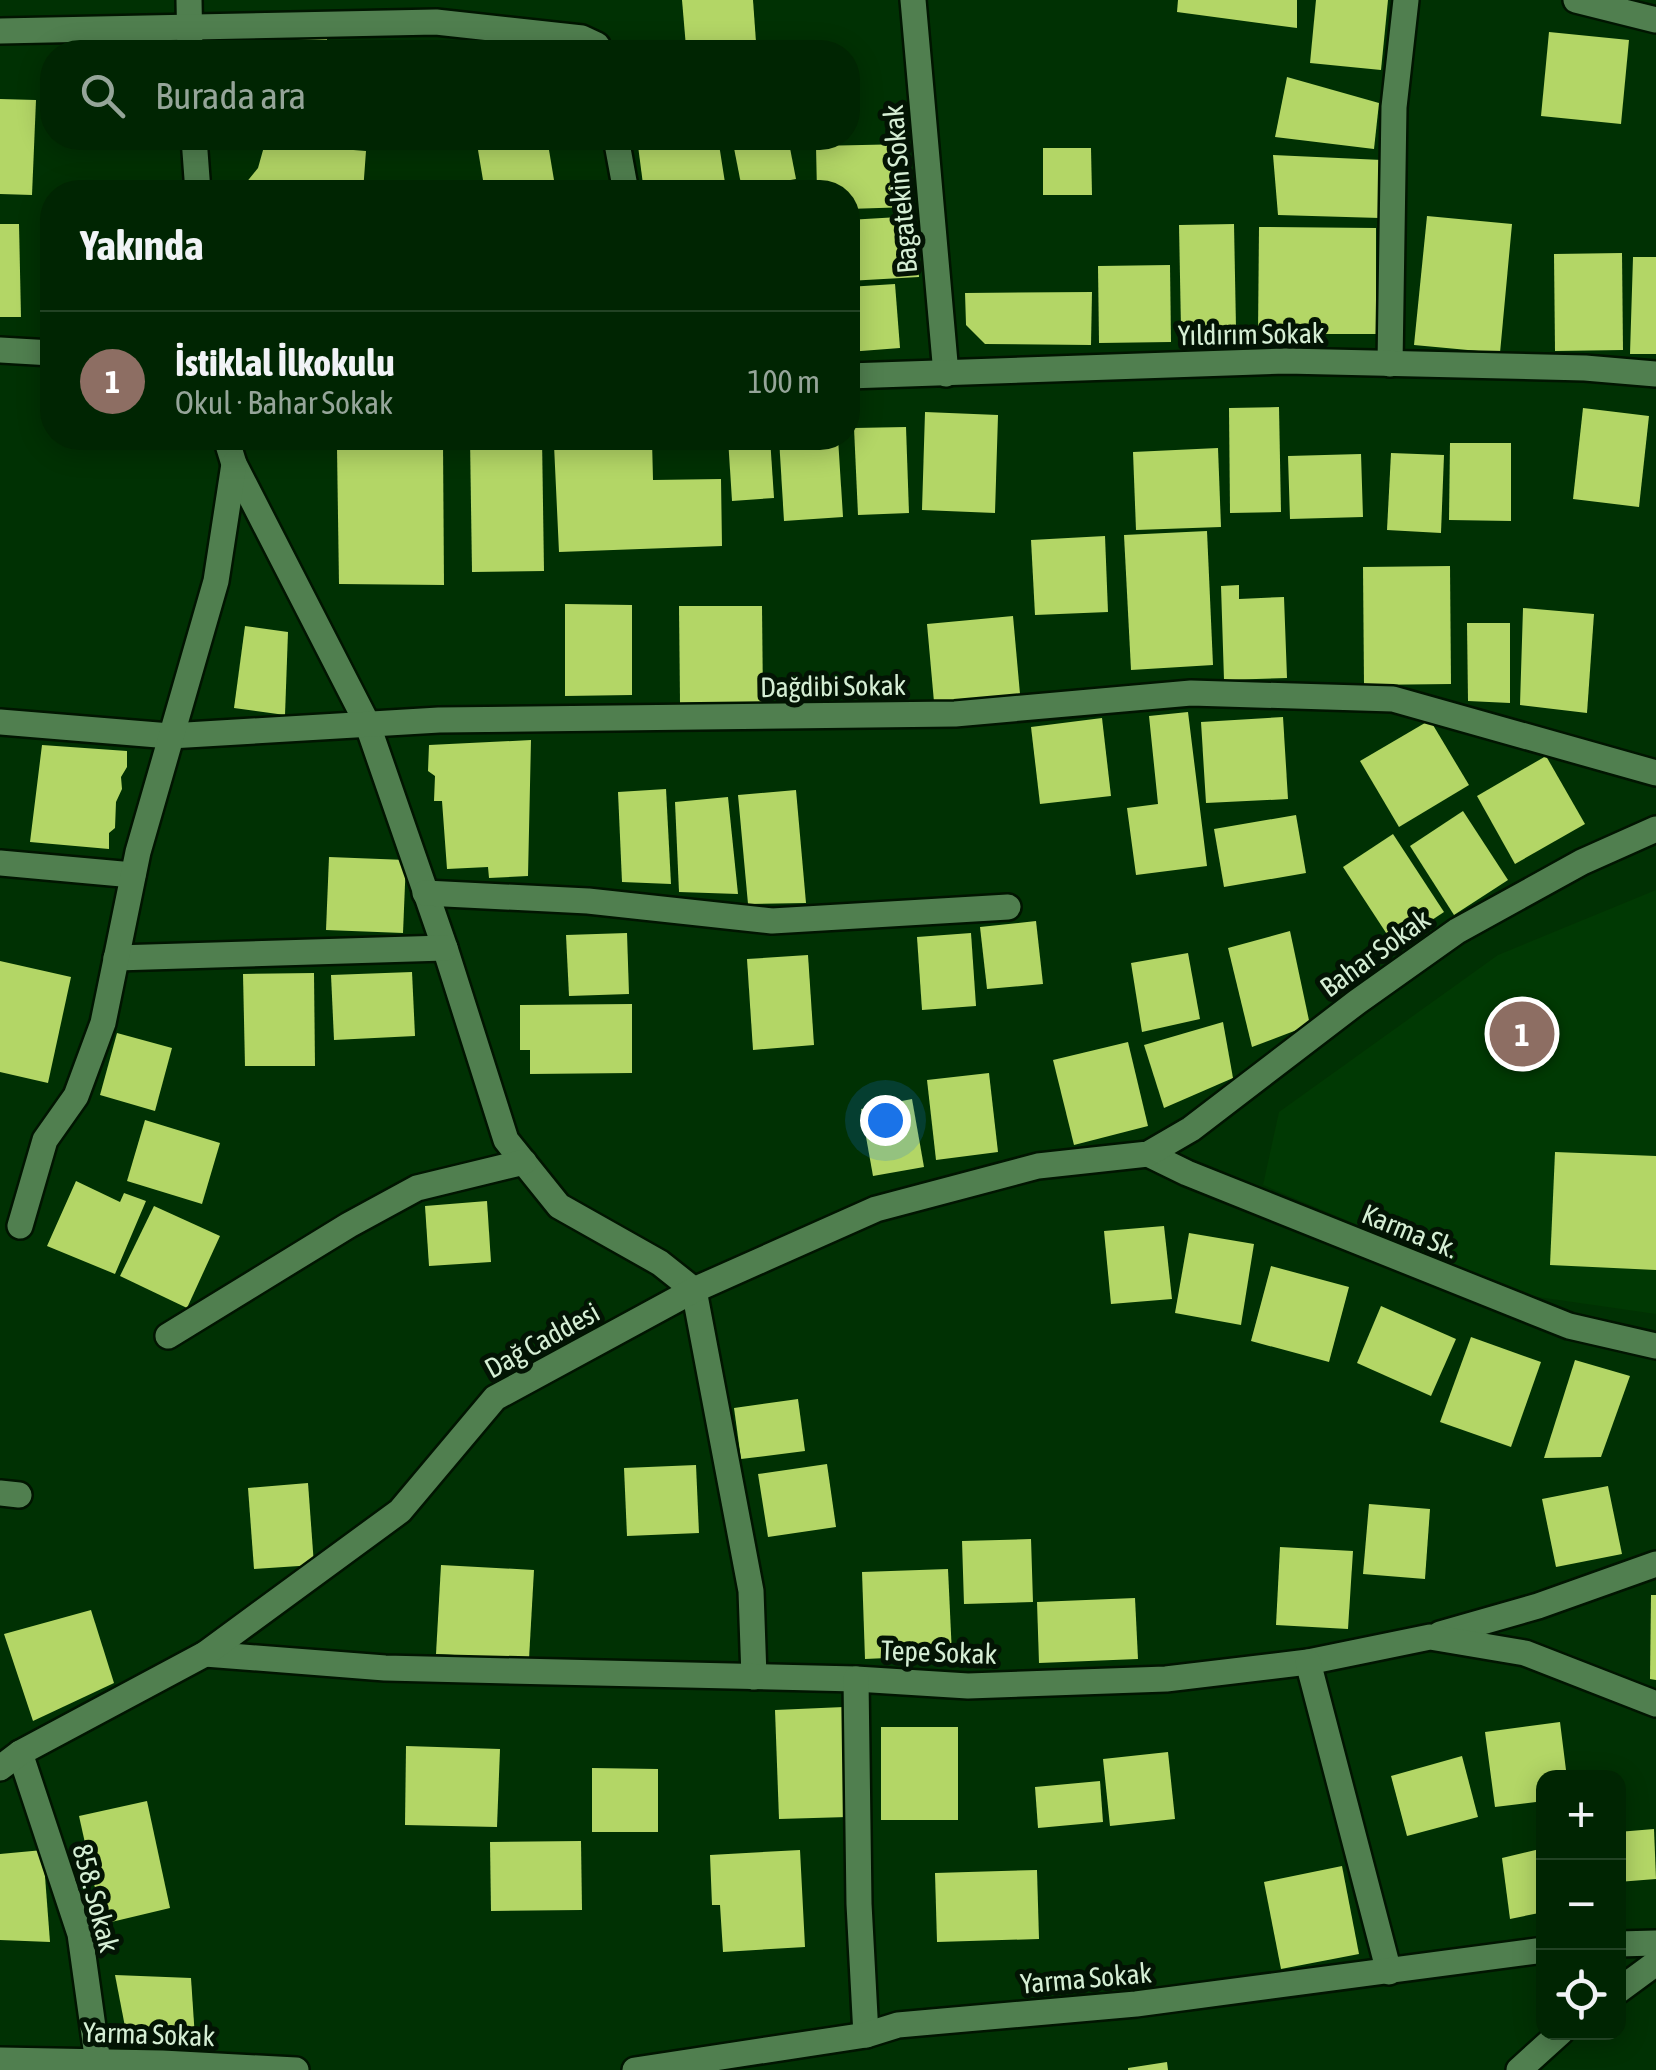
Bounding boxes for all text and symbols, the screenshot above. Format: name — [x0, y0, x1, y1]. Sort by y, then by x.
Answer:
search box — [40, 40, 860, 150]
icon: search — [75, 68, 130, 123]
text: Burada ara — [155, 74, 306, 117]
street label: Bagatekin Sokak — [877, 103, 923, 275]
text: Yakında — [80, 221, 203, 269]
street label: Yıldırım Sokak — [1178, 317, 1324, 351]
text: İstiklal İlkokulu — [175, 341, 395, 384]
text: 1 — [105, 363, 120, 400]
text: 100 m — [747, 363, 820, 400]
text: Okul · Bahar Sokak — [175, 384, 393, 421]
street label: Dağdibi Sokak — [760, 669, 906, 703]
street label: Bahar Sokak — [1314, 903, 1436, 1003]
pin: 1 — [1490, 996, 1554, 1072]
your location — [860, 1095, 911, 1146]
street label: Karma Sk. — [1357, 1197, 1463, 1265]
street label: Dağ Caddesi — [479, 1296, 605, 1384]
street label: Tepe Sokak — [881, 1634, 997, 1670]
map controls — [1536, 1770, 1626, 2040]
button: + — [1536, 1770, 1626, 1860]
street label: 858. Sokak — [66, 1840, 126, 1956]
button: − — [1536, 1860, 1626, 1950]
button: locate — [1536, 1950, 1626, 2040]
street label: Yarma Sokak — [1019, 1956, 1153, 2000]
street label: Yarma Sokak — [83, 2016, 215, 2052]

